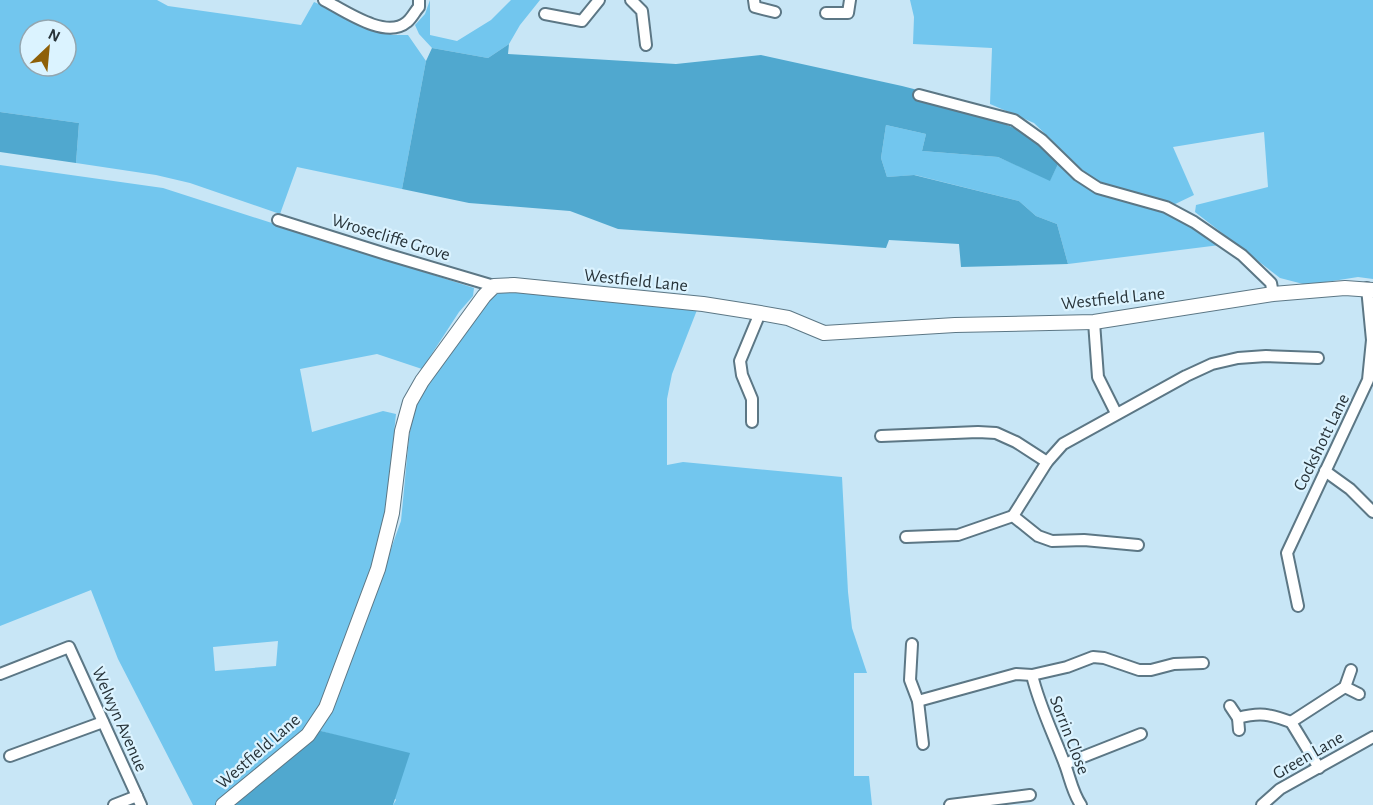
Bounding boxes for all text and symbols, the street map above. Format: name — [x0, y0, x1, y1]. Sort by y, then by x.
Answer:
north arrow — [18, 18, 78, 78]
text: N — [46, 26, 63, 45]
street label: Wrosecliffe Grove — [329, 211, 452, 265]
street label: Westfield Lane — [583, 267, 689, 295]
street label: Westfield Lane — [1060, 285, 1166, 313]
street label: Cockshott Lane — [1291, 391, 1353, 494]
street label: Welwyn Avenue — [88, 664, 150, 774]
street label: Sorrin Close — [1046, 694, 1092, 777]
street label: Westfield Lane — [213, 711, 304, 793]
street label: Green Lane — [1270, 728, 1347, 783]

